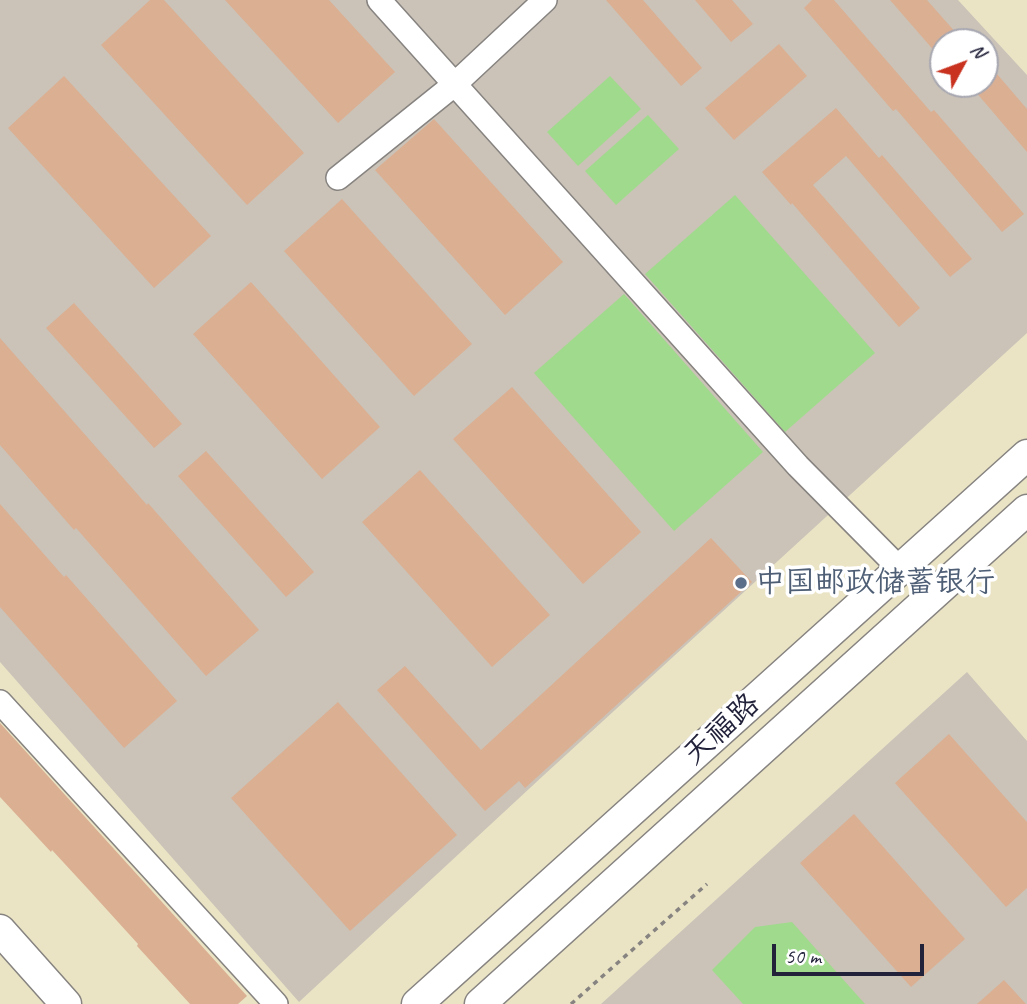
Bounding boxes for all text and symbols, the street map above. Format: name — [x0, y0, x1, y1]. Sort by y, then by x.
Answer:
north arrow — [929, 28, 999, 98]
text: N — [965, 38, 991, 63]
place label: 中国邮政储蓄银行 — [755, 565, 995, 601]
marker: 中国邮政储蓄银行 — [733, 575, 749, 591]
street label: 天福路 — [677, 687, 767, 773]
scale bar — [775, 930, 927, 974]
text: 50 m — [785, 943, 821, 969]

